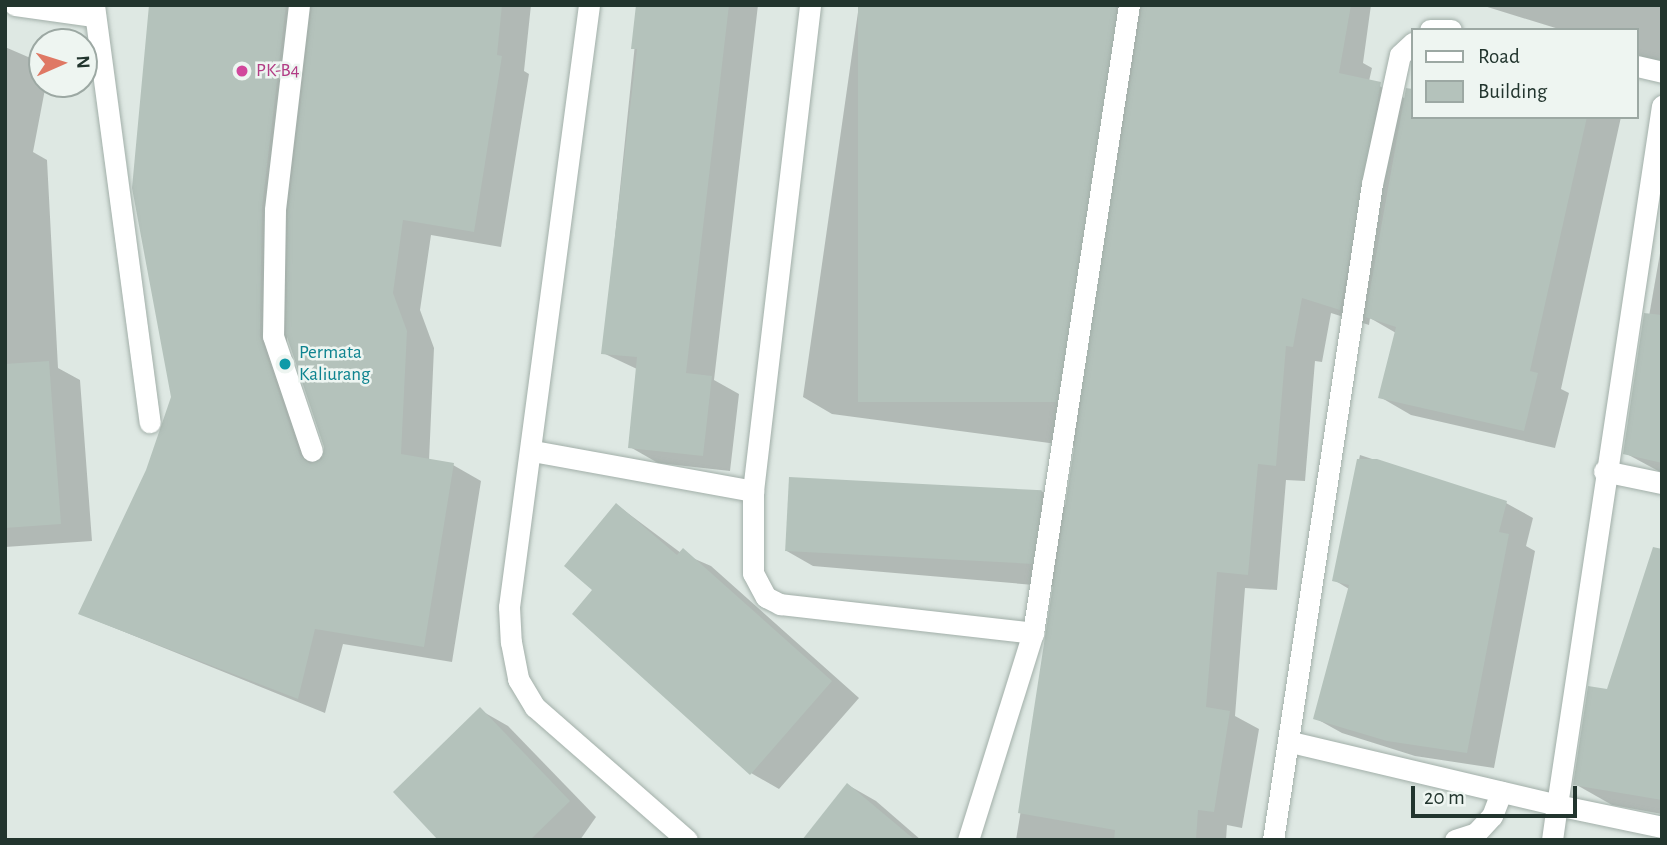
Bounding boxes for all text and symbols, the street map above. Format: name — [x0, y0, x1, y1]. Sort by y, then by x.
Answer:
north arrow — [28, 28, 98, 98]
legend — [1412, 28, 1639, 119]
text: Road — [1478, 46, 1520, 67]
text: N — [73, 55, 92, 69]
place label: PK-B4 — [256, 60, 300, 82]
marker: PK-B4 — [234, 63, 250, 79]
text: Building — [1478, 81, 1547, 102]
place label: Permata Kaliurang — [299, 342, 370, 386]
marker: Permata Kaliurang — [277, 356, 293, 372]
scale bar — [1415, 772, 1581, 816]
text: 20 m — [1424, 787, 1465, 808]

